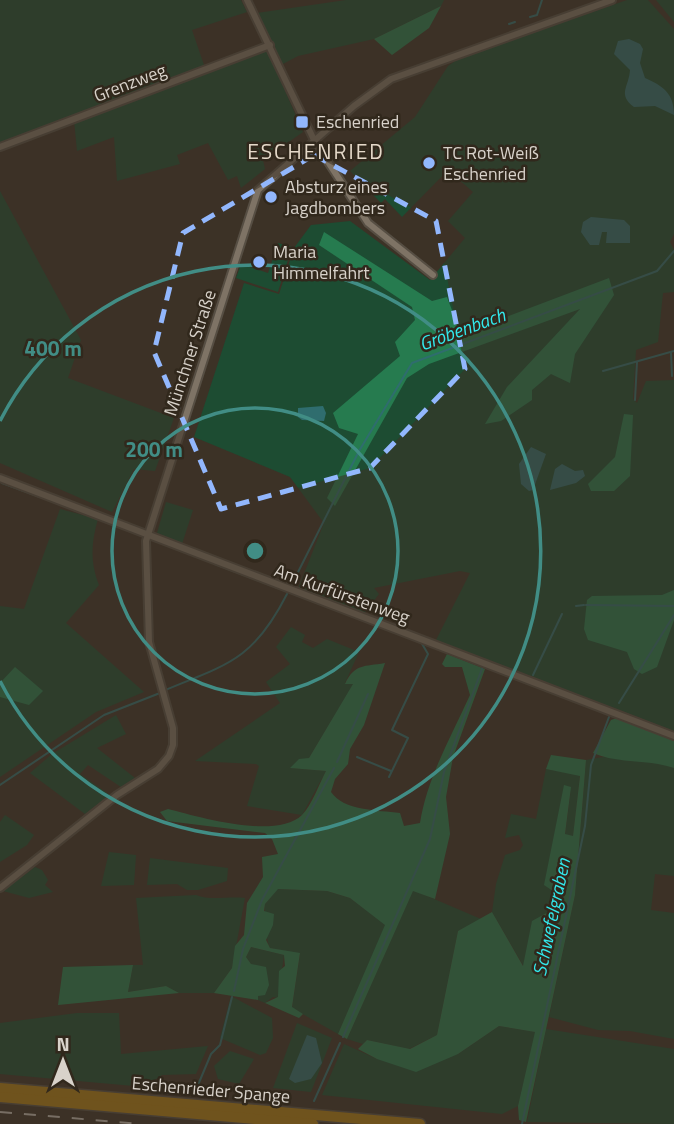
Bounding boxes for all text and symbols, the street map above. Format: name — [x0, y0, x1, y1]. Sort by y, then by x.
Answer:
street label: Grenzweg — [89, 56, 170, 109]
place label: Eschenried — [316, 108, 399, 135]
marker: Eschenried — [294, 114, 310, 130]
district label: ESCHENRIED — [247, 135, 385, 167]
place label: TC Rot-Weiß Eschenried — [443, 139, 539, 187]
marker: TC Rot-Weiß Eschenried — [421, 155, 437, 171]
place label: Absturz eines Jagdbombers — [285, 173, 388, 221]
marker: Absturz eines Jagdbombers — [263, 189, 279, 205]
place label: Maria Himmelfahrt — [273, 238, 370, 286]
marker: Maria Himmelfahrt — [251, 254, 267, 270]
street label: Münchner Straße — [156, 286, 223, 419]
water label: Gröbenbach — [415, 299, 510, 358]
text: 400 m — [24, 332, 82, 364]
text: 200 m — [125, 433, 183, 465]
centre of rings — [243, 539, 267, 563]
street label: Am Kurfürstenweg — [271, 556, 414, 631]
water label: Schwefelgraben — [524, 855, 577, 978]
north arrow — [28, 1026, 98, 1096]
text: N — [56, 1029, 70, 1058]
street label: Eschenrieder Spange — [131, 1069, 291, 1110]

